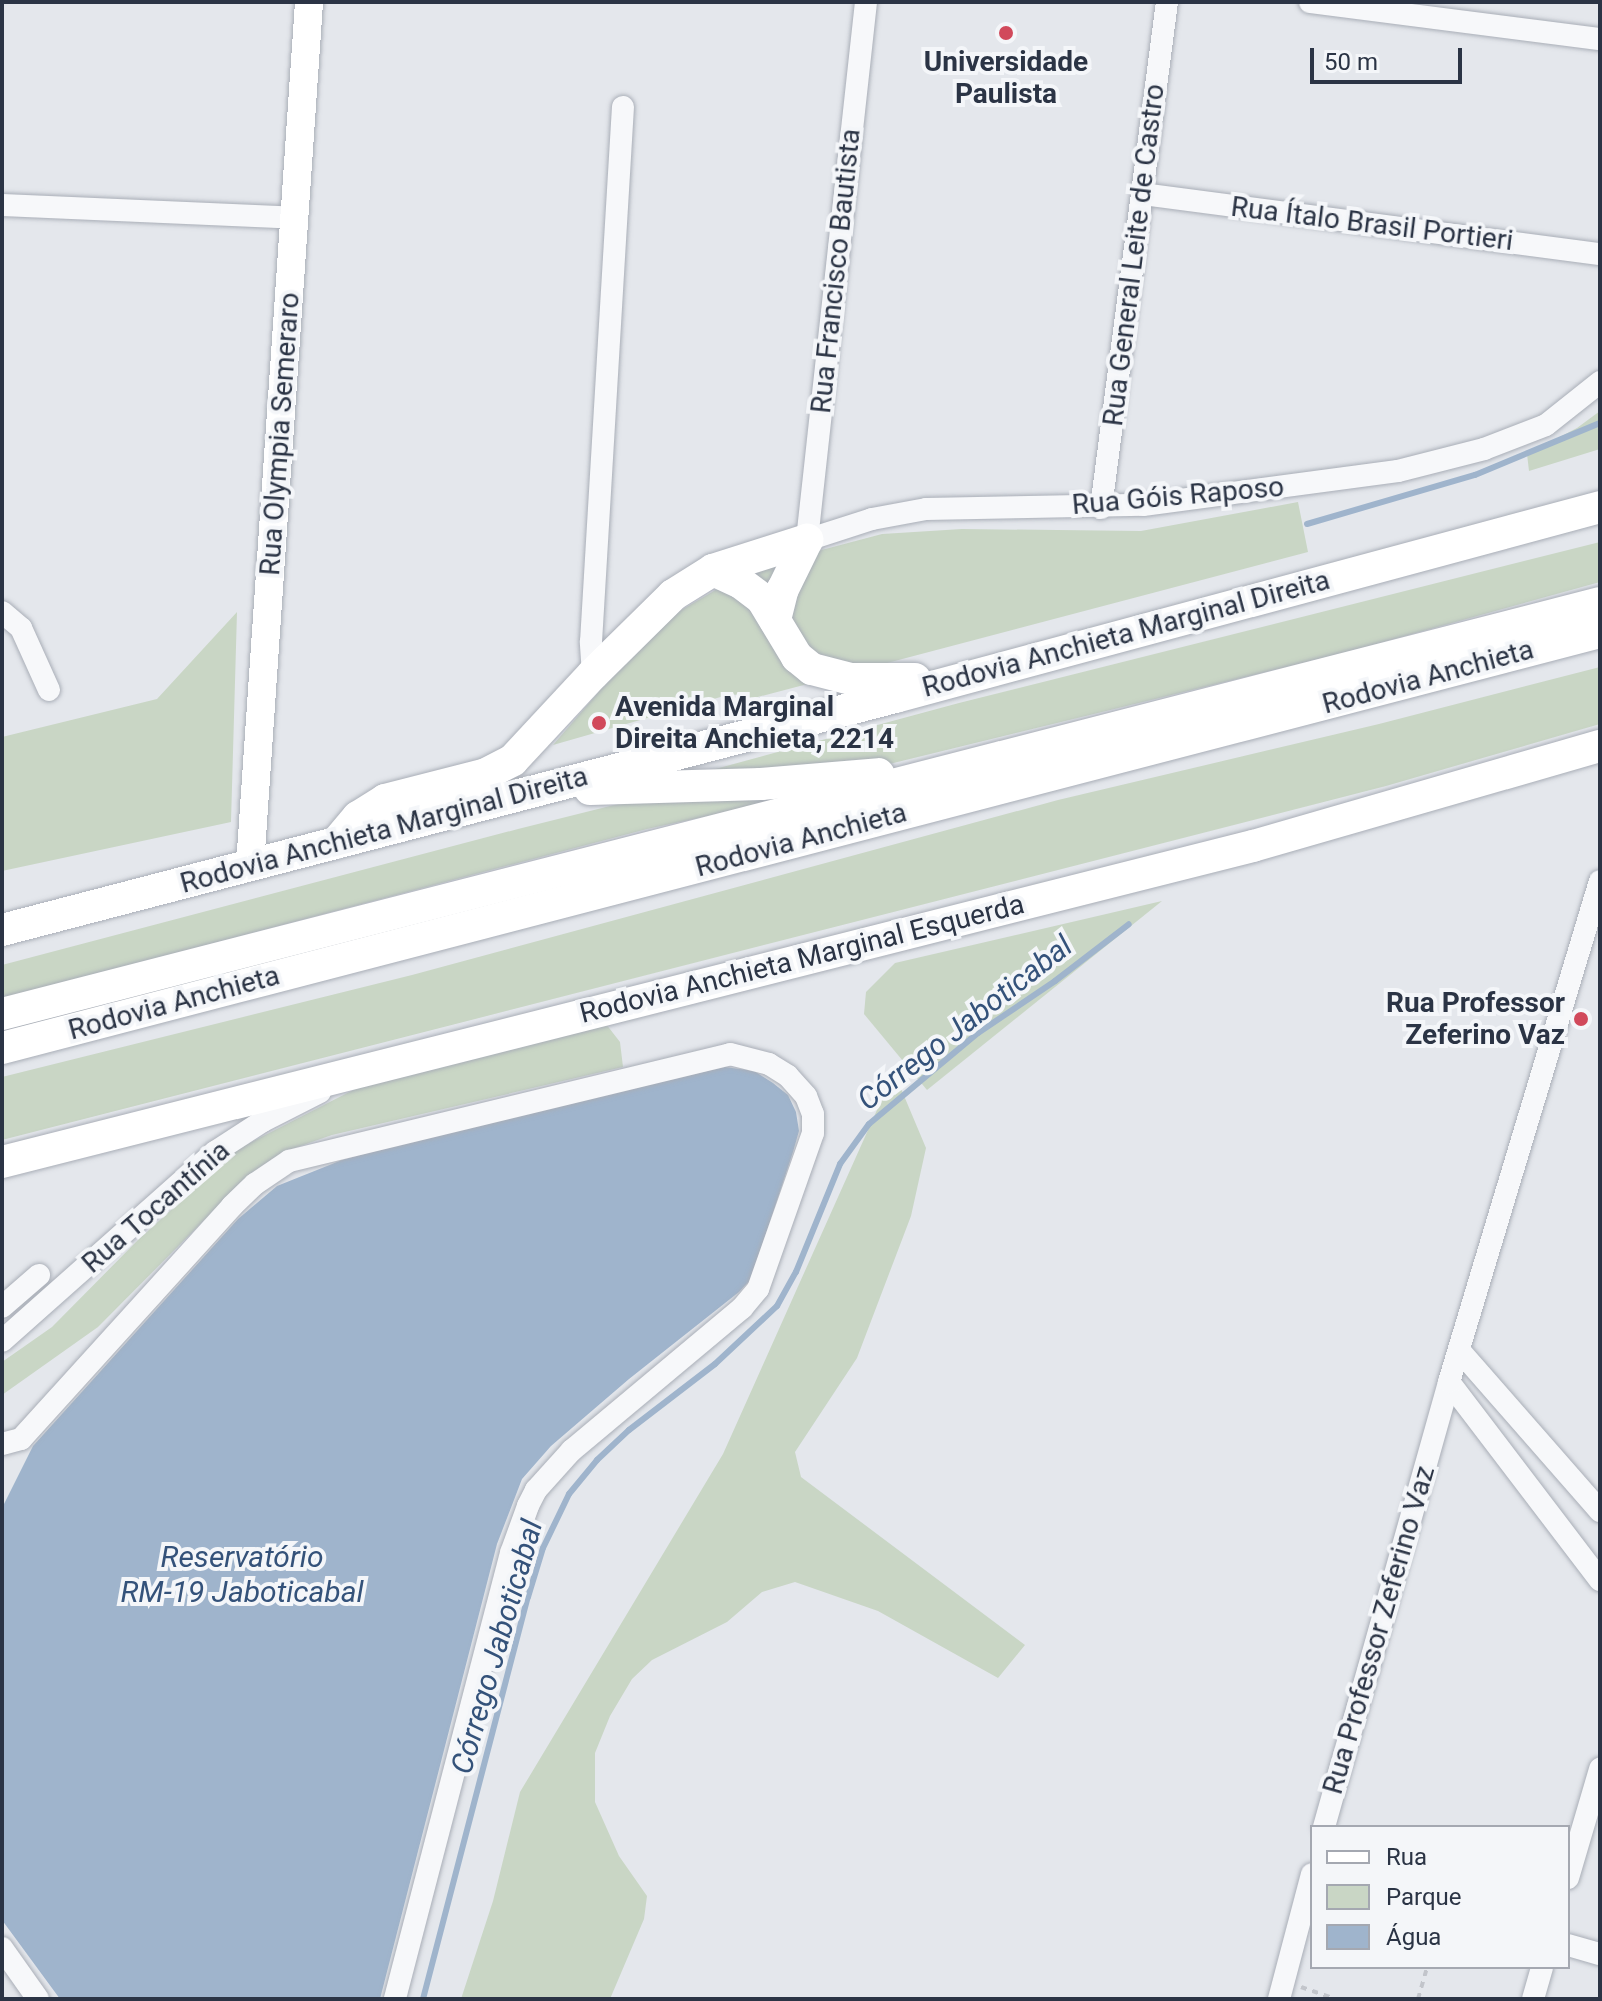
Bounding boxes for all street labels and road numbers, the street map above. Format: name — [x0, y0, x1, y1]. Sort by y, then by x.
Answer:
street label: Rua General Leite de Castro — [1096, 82, 1172, 428]
street label: Rua Francisco Bautista — [804, 127, 868, 415]
street label: Rua Ítalo Brasil Portieri — [1229, 190, 1515, 258]
street label: Rua Olympia Semeraro — [253, 291, 307, 577]
street label: Rua Góis Raposo — [1071, 470, 1285, 522]
street label: Rodovia Anchieta Marginal Direita — [919, 563, 1333, 705]
street label: Rodovia Anchieta — [1319, 633, 1537, 721]
street label: Rodovia Anchieta Marginal Direita — [177, 759, 591, 901]
street label: Rodovia Anchieta — [692, 796, 910, 884]
street label: Rodovia Anchieta Marginal Esquerda — [576, 887, 1028, 1031]
street label: Rodovia Anchieta — [65, 959, 283, 1047]
street label: Rua Tocantínia — [75, 1134, 237, 1280]
street label: Rua Professor Zeferino Vaz — [1316, 1462, 1442, 1798]

